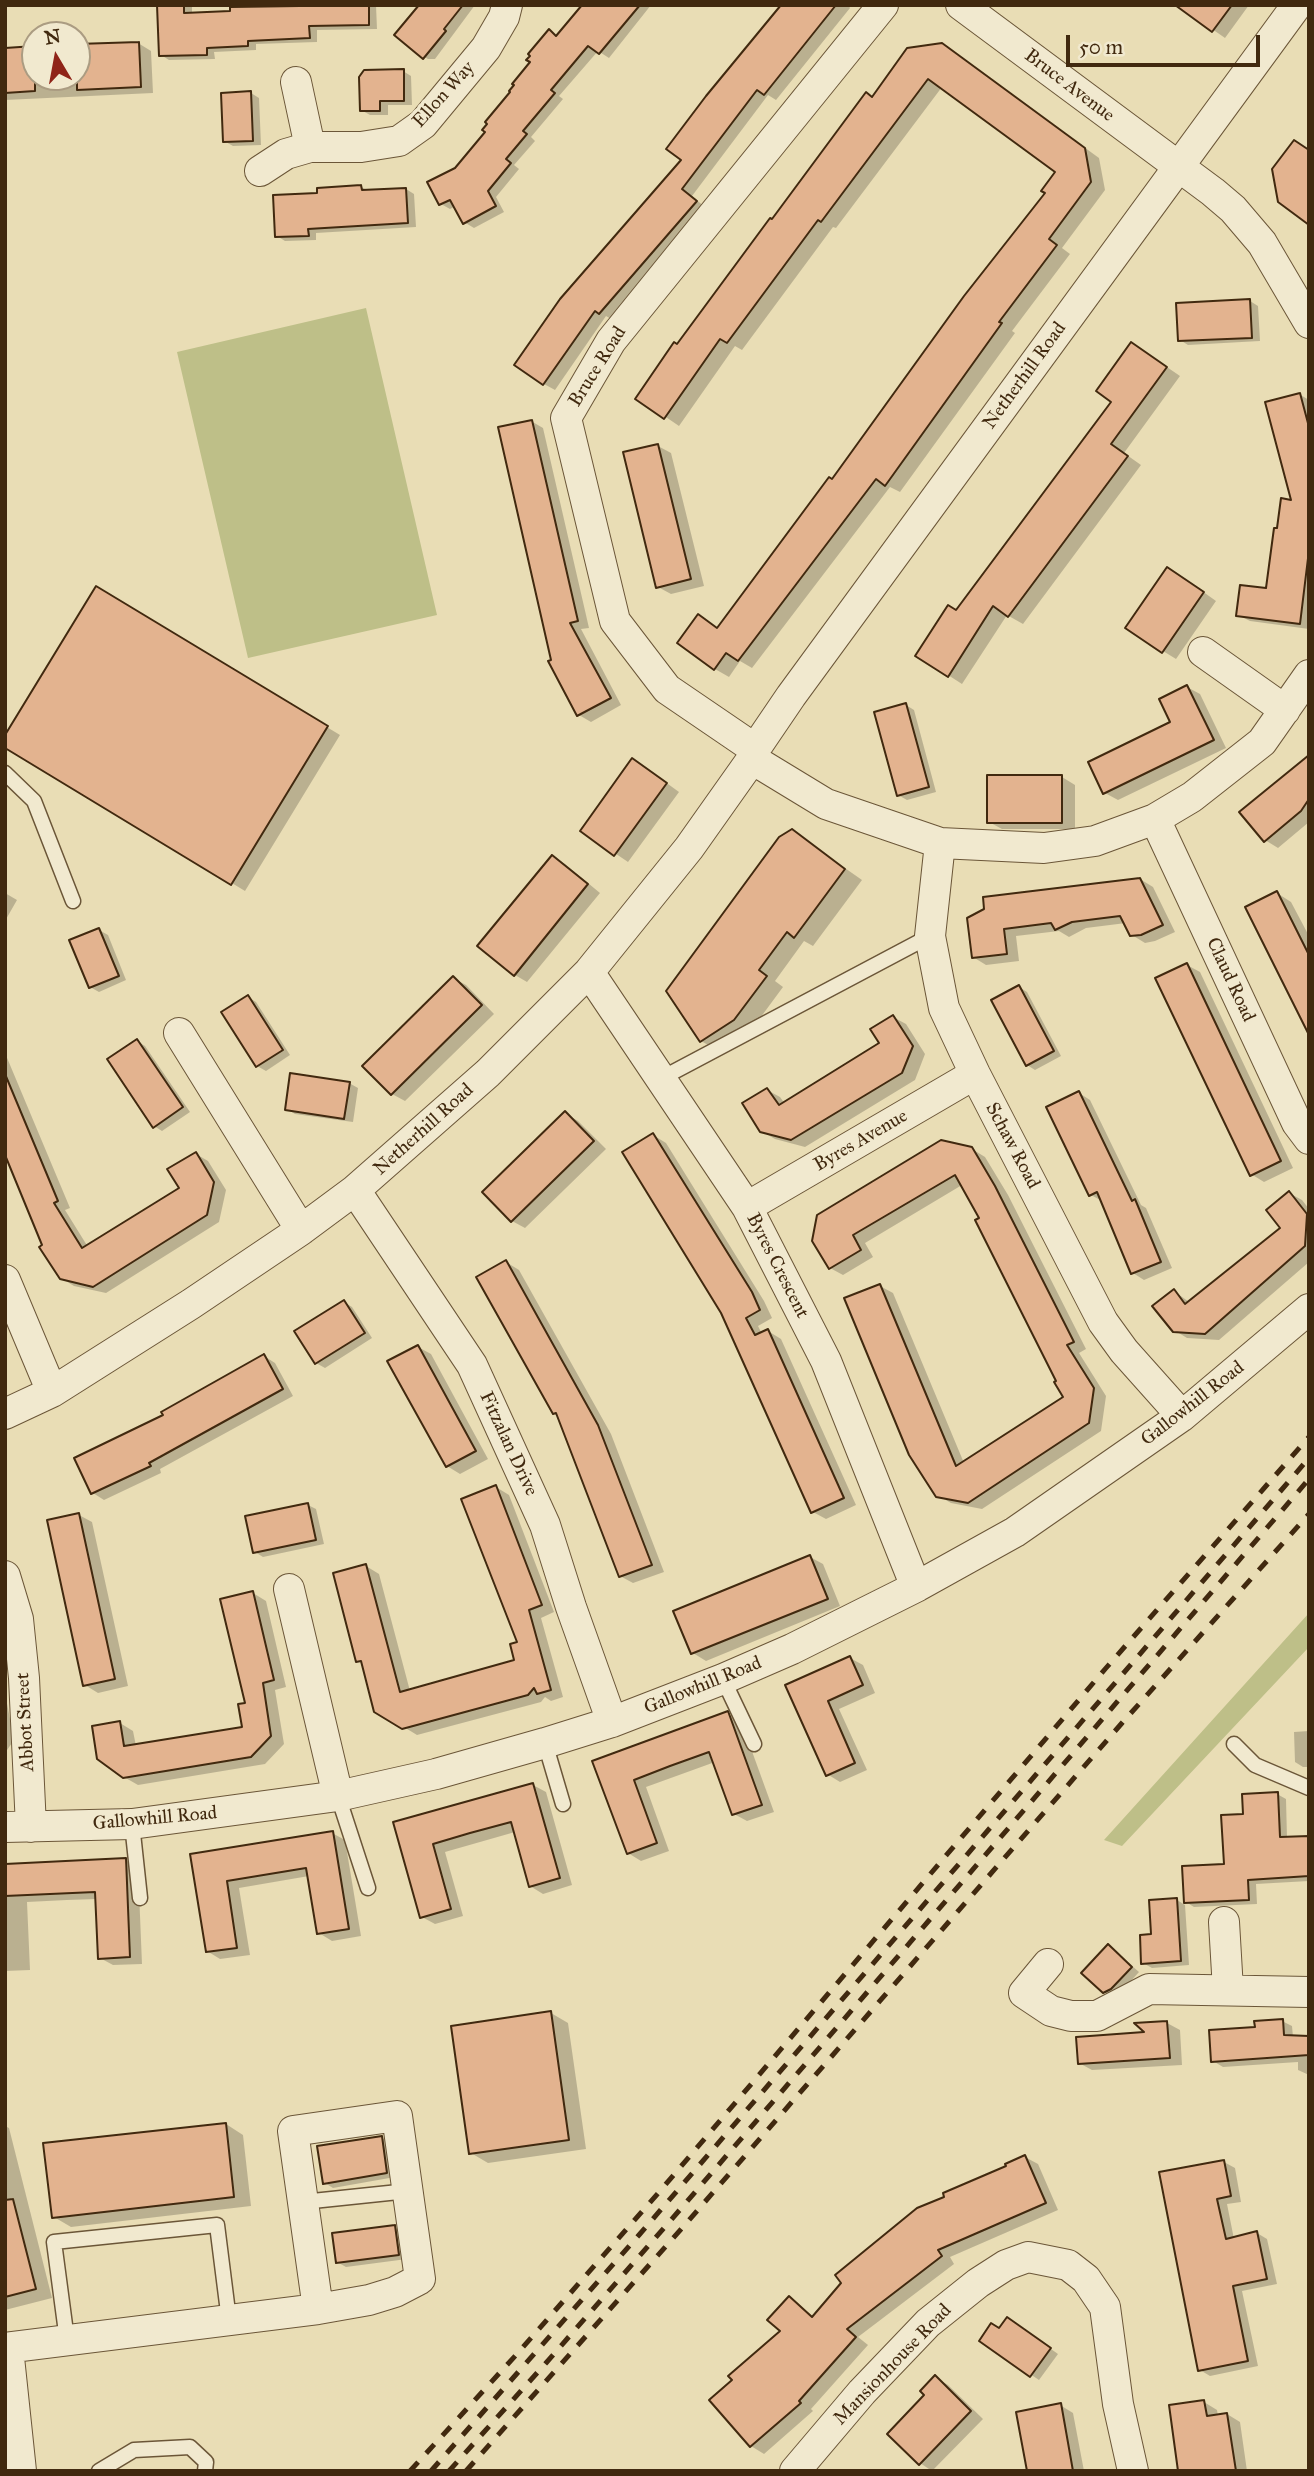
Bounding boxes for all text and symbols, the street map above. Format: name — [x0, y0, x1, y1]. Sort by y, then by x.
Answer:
north arrow — [21, 21, 91, 91]
scale bar — [1069, 21, 1263, 65]
text: N — [43, 24, 63, 50]
text: 50 m — [1079, 34, 1123, 60]
street label: Bruce Avenue — [1019, 45, 1119, 127]
street label: Ellon Way — [408, 57, 480, 133]
street label: Netherhill Road — [979, 318, 1071, 434]
street label: Bruce Road — [564, 323, 632, 411]
street label: Claud Road — [1201, 934, 1259, 1026]
street label: Netherhill Road — [369, 1079, 479, 1181]
street label: Schaw Road — [980, 1099, 1044, 1193]
street label: Byres Avenue — [810, 1105, 912, 1177]
street label: Byres Crescent — [741, 1210, 813, 1322]
street label: Gallowhill Road — [1137, 1357, 1249, 1451]
street label: Fitzalan Drive — [474, 1388, 542, 1500]
street label: Gallowhill Road — [641, 1652, 765, 1720]
street label: Abbot Street — [12, 1672, 40, 1772]
street label: Gallowhill Road — [92, 1802, 218, 1836]
street label: Mansionhouse Road — [829, 2300, 957, 2430]

